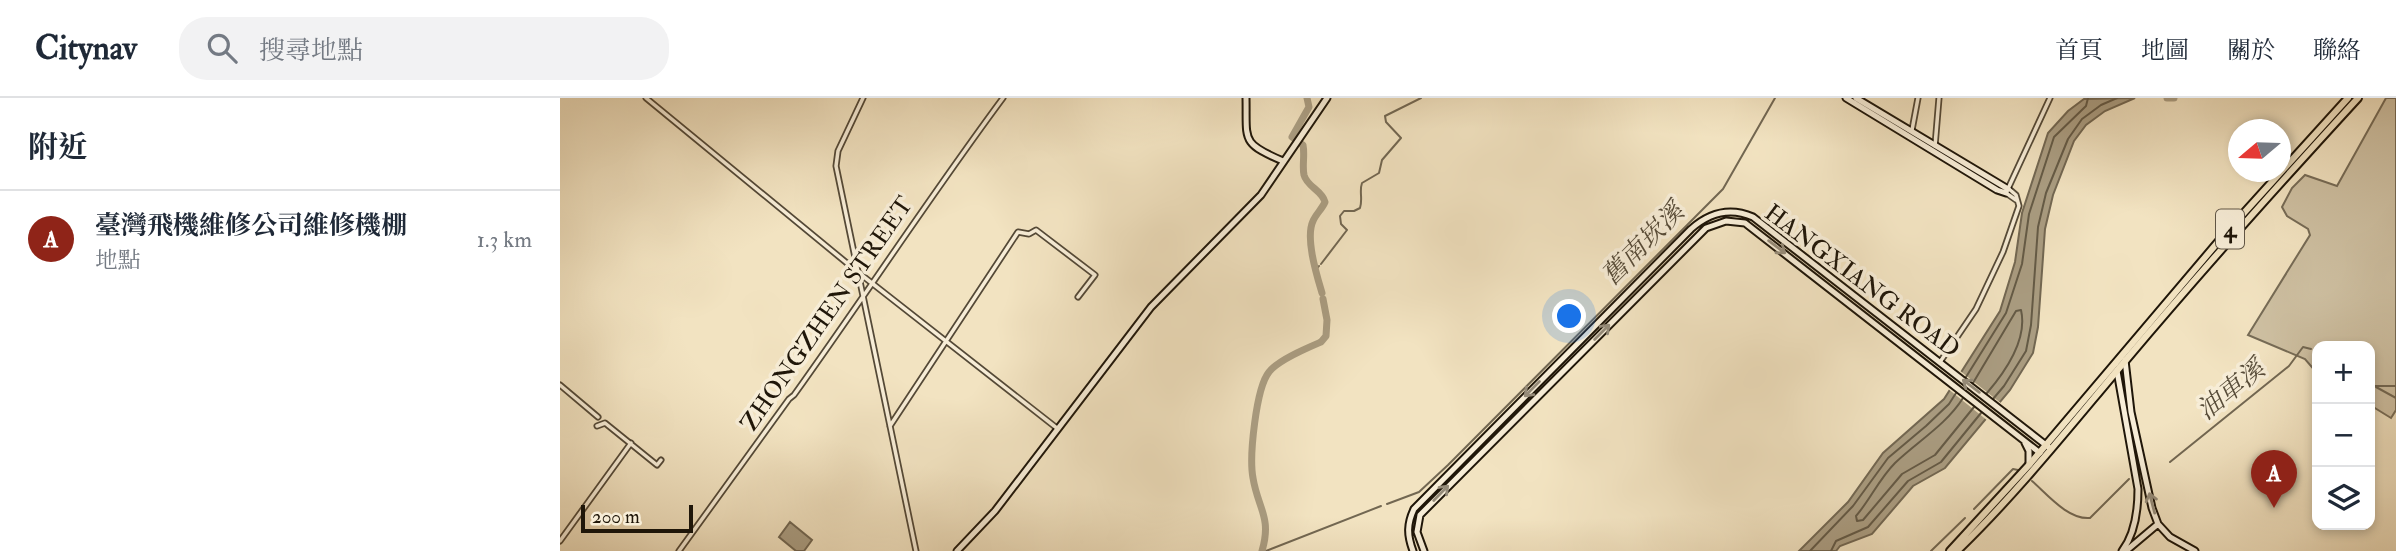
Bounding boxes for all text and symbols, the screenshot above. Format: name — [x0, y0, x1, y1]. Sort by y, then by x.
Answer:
search box — [179, 17, 669, 80]
text: Citynav — [35, 28, 137, 69]
icon: search — [203, 29, 241, 67]
text: 搜尋地點 — [259, 35, 363, 67]
text: 首頁 — [2055, 35, 2103, 66]
text: 地圖 — [2141, 35, 2189, 66]
text: 關於 — [2227, 35, 2275, 66]
text: 聯絡 — [2313, 35, 2361, 66]
north arrow — [2228, 119, 2291, 182]
text: 附近 — [28, 129, 88, 166]
street label: ZHONGZHEN STREET — [734, 190, 920, 438]
water label: 舊南崁溪 — [1595, 194, 1693, 292]
street label: HANGXIANG ROAD — [1758, 197, 1966, 365]
text: 臺灣飛機維修公司維修機棚 — [95, 210, 407, 242]
road number: 4 — [2216, 210, 2244, 248]
text: A — [44, 225, 58, 254]
text: 1.3 km — [477, 225, 532, 254]
one-way arrow — [1767, 240, 1785, 255]
text: 地點 — [95, 246, 141, 275]
your location — [1552, 299, 1586, 333]
one-way arrow — [1593, 324, 1610, 341]
map controls — [2312, 341, 2375, 530]
button: + — [2312, 341, 2375, 404]
water label: 油車溪 — [2191, 351, 2274, 427]
one-way arrow — [1962, 378, 1981, 393]
one-way arrow — [1524, 380, 1541, 397]
button: − — [2312, 404, 2375, 467]
pin: A — [2251, 450, 2297, 508]
button: layers — [2312, 467, 2375, 530]
one-way arrow — [1433, 485, 1450, 502]
one-way arrow — [2145, 492, 2158, 515]
scale bar — [581, 502, 693, 534]
text: 200 m — [592, 505, 640, 529]

